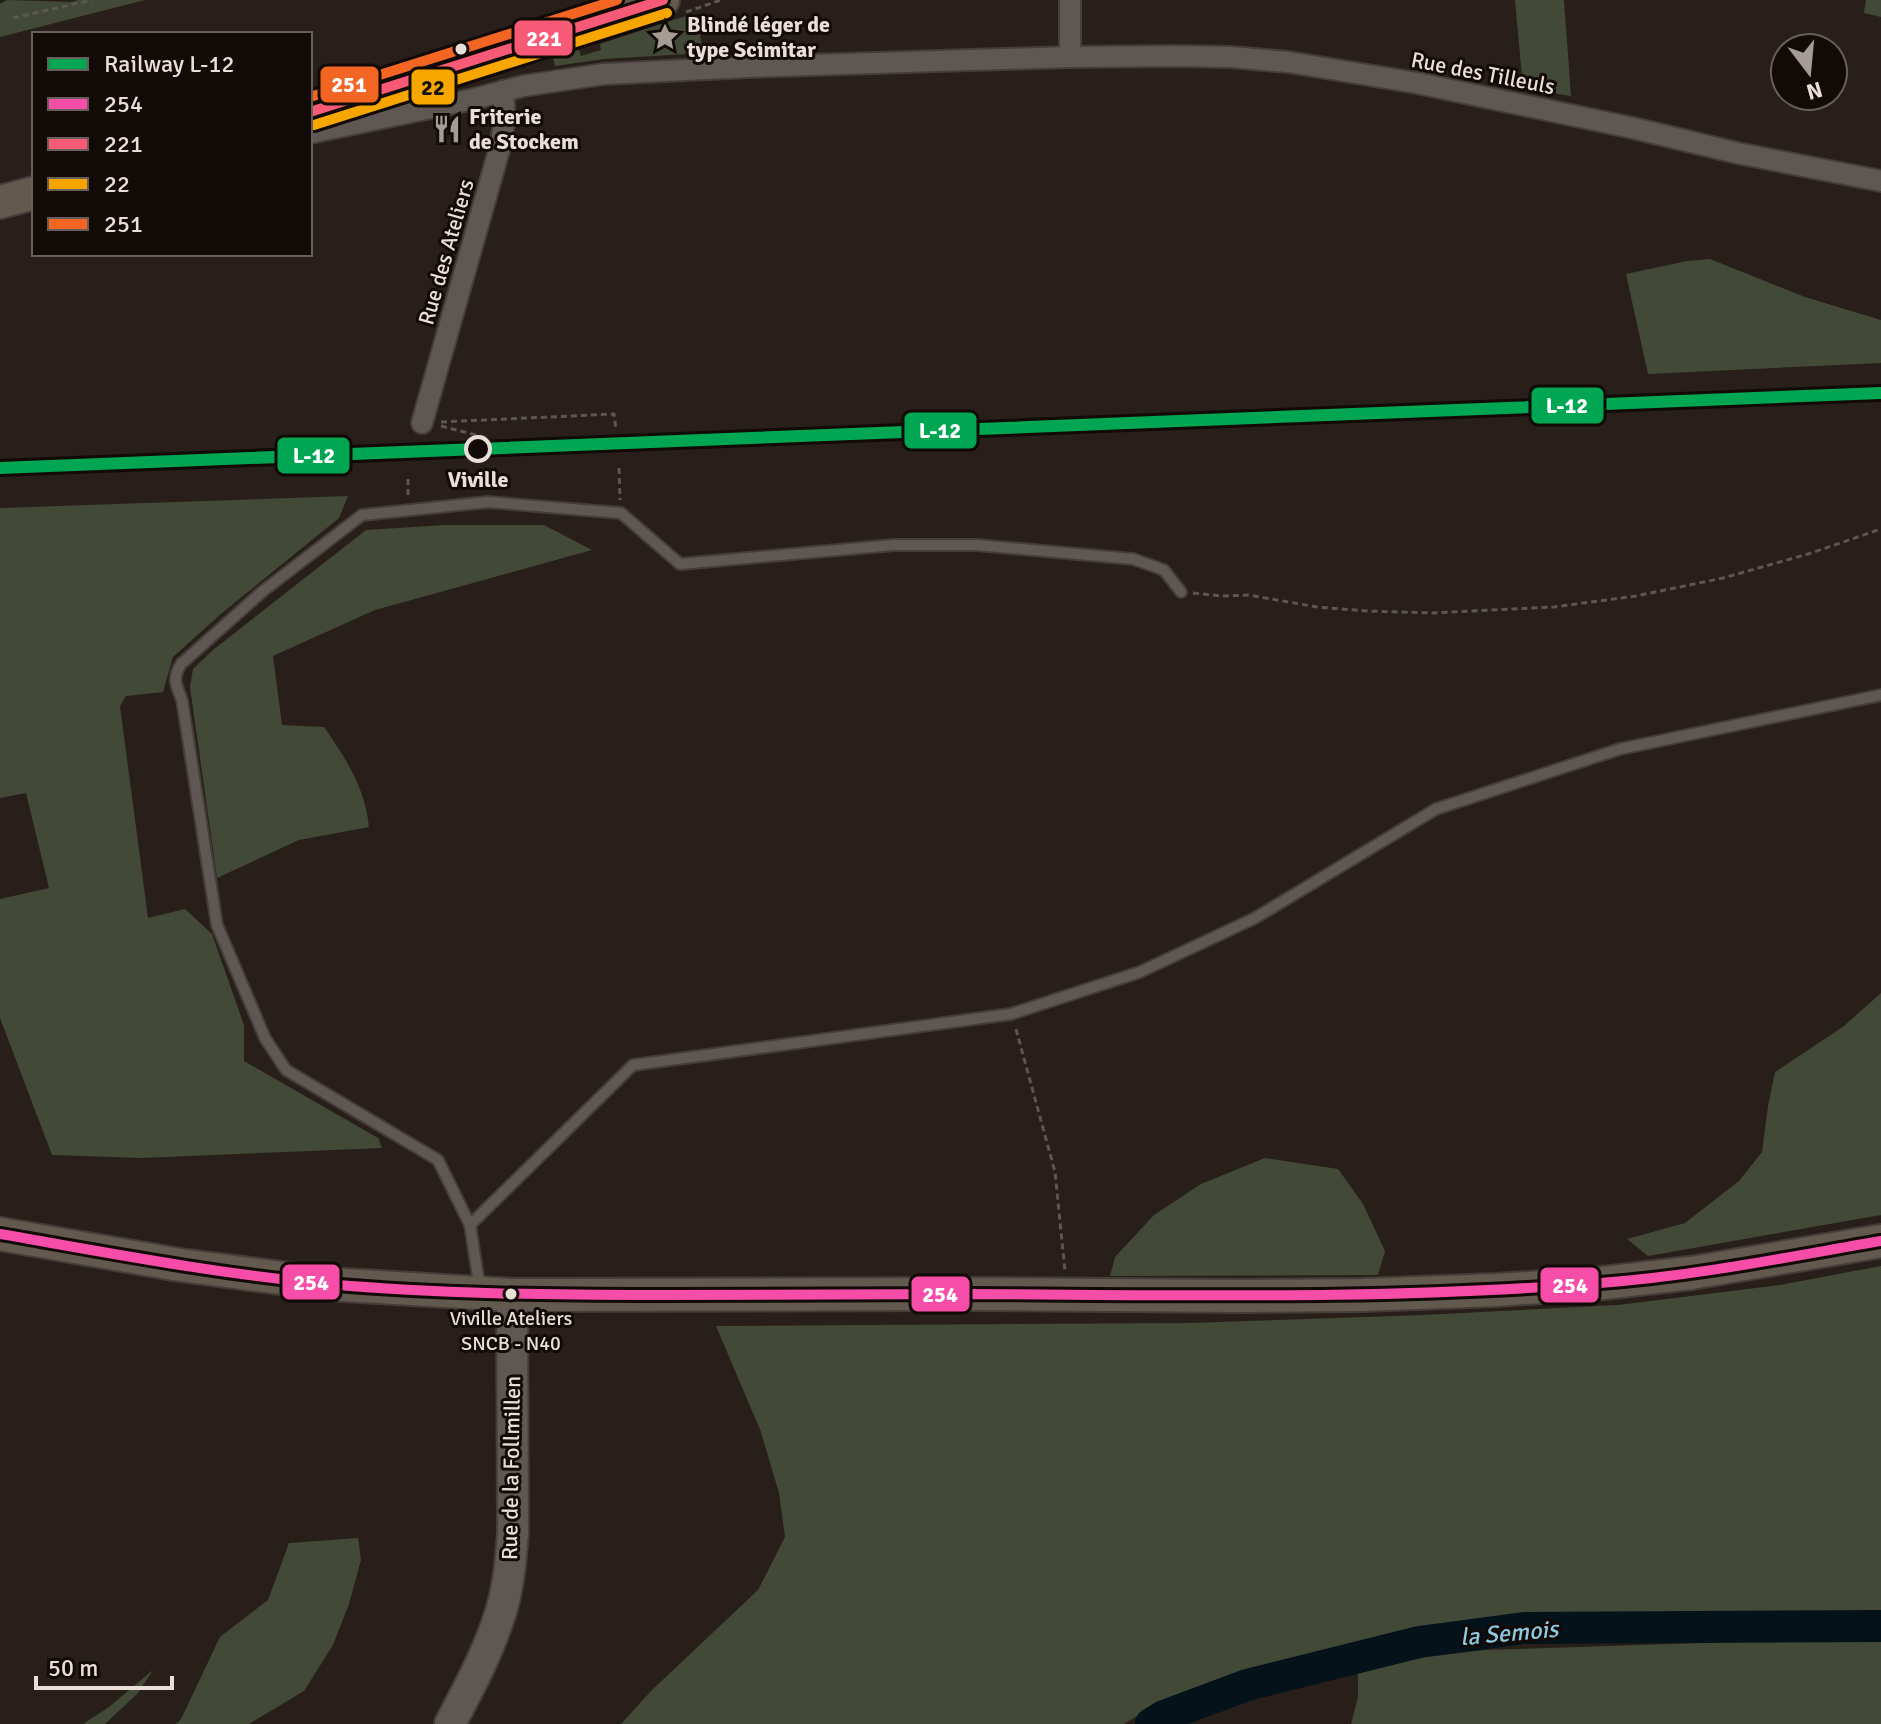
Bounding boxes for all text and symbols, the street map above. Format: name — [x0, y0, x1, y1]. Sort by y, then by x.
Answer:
place label: Blindé léger de type Scimitar — [686, 11, 830, 63]
line badge: 221 — [513, 19, 574, 57]
place icon: Blindé léger de type Scimitar — [650, 22, 680, 52]
text: 221 — [526, 25, 562, 52]
legend — [32, 32, 312, 256]
north arrow — [1769, 32, 1849, 112]
unlabelled marker — [453, 41, 469, 57]
street label: Rue des Tilleuls — [1409, 46, 1557, 100]
text: Railway L-12 — [104, 49, 234, 79]
line badge: 251 — [319, 65, 380, 104]
line badge: 22 — [410, 68, 456, 106]
text: 251 — [331, 71, 367, 98]
text: 22 — [421, 74, 445, 101]
text: N — [1803, 76, 1825, 106]
text: 254 — [104, 89, 143, 119]
place label: Friterie de Stockem — [469, 103, 579, 155]
restaurant icon: Friterie de Stockem — [432, 114, 462, 144]
text: 221 — [104, 129, 143, 159]
text: 22 — [104, 169, 130, 199]
street label: Rue des Ateliers — [412, 176, 480, 328]
text: 251 — [104, 209, 143, 239]
line badge: L-12 — [1530, 386, 1605, 425]
text: L-12 — [1546, 392, 1588, 419]
line badge: L-12 — [903, 411, 978, 450]
text: L-12 — [919, 417, 961, 444]
line badge: L-12 — [276, 436, 351, 475]
marker: Viville — [465, 436, 491, 462]
text: L-12 — [293, 442, 335, 469]
place label: Viville — [448, 466, 508, 493]
line badge: 254 — [281, 1263, 341, 1301]
line badge: 254 — [1539, 1266, 1600, 1304]
text: 254 — [293, 1269, 329, 1296]
text: 254 — [1552, 1272, 1588, 1299]
line badge: 254 — [910, 1275, 971, 1313]
text: 254 — [922, 1281, 958, 1308]
marker: Viville Ateliers SNCB - N40 — [503, 1286, 519, 1302]
place label: Viville Ateliers SNCB - N40 — [450, 1306, 573, 1356]
street label: Rue de la Follmillen — [496, 1376, 526, 1560]
water label: la Semois — [1459, 1614, 1562, 1652]
scale bar — [36, 1640, 172, 1690]
text: 50 m — [48, 1653, 98, 1683]

